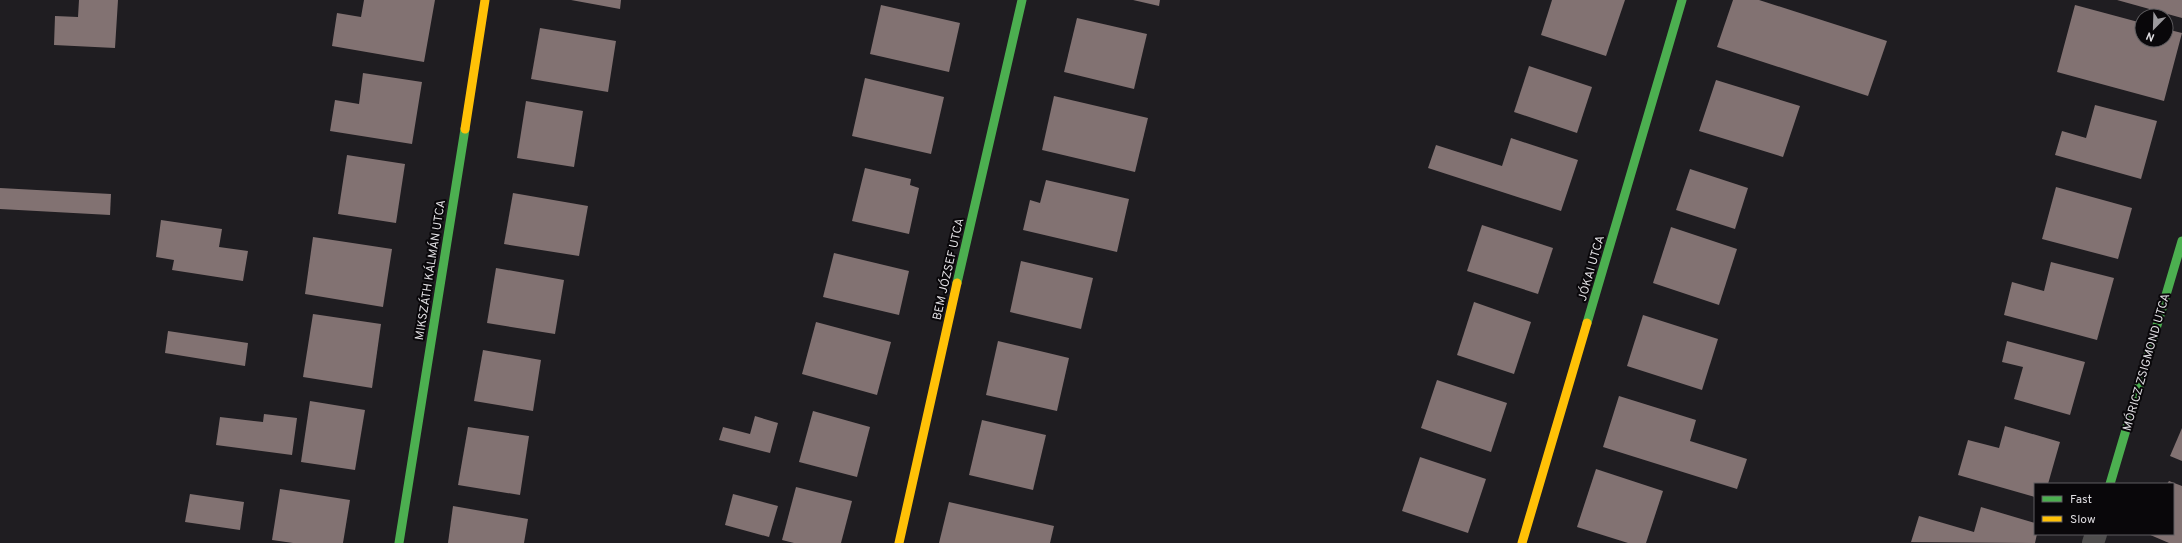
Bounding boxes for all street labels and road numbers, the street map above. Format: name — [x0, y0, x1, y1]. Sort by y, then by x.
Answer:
street label: MIKSZÁTH KÁLMÁN UTCA — [412, 199, 450, 341]
street label: BEM JÓZSEF UTCA — [929, 217, 969, 322]
street label: JÓKAI UTCA — [1575, 234, 1609, 303]
street label: MÓRICZ ZSIGMOND UTCA — [2120, 292, 2174, 433]

